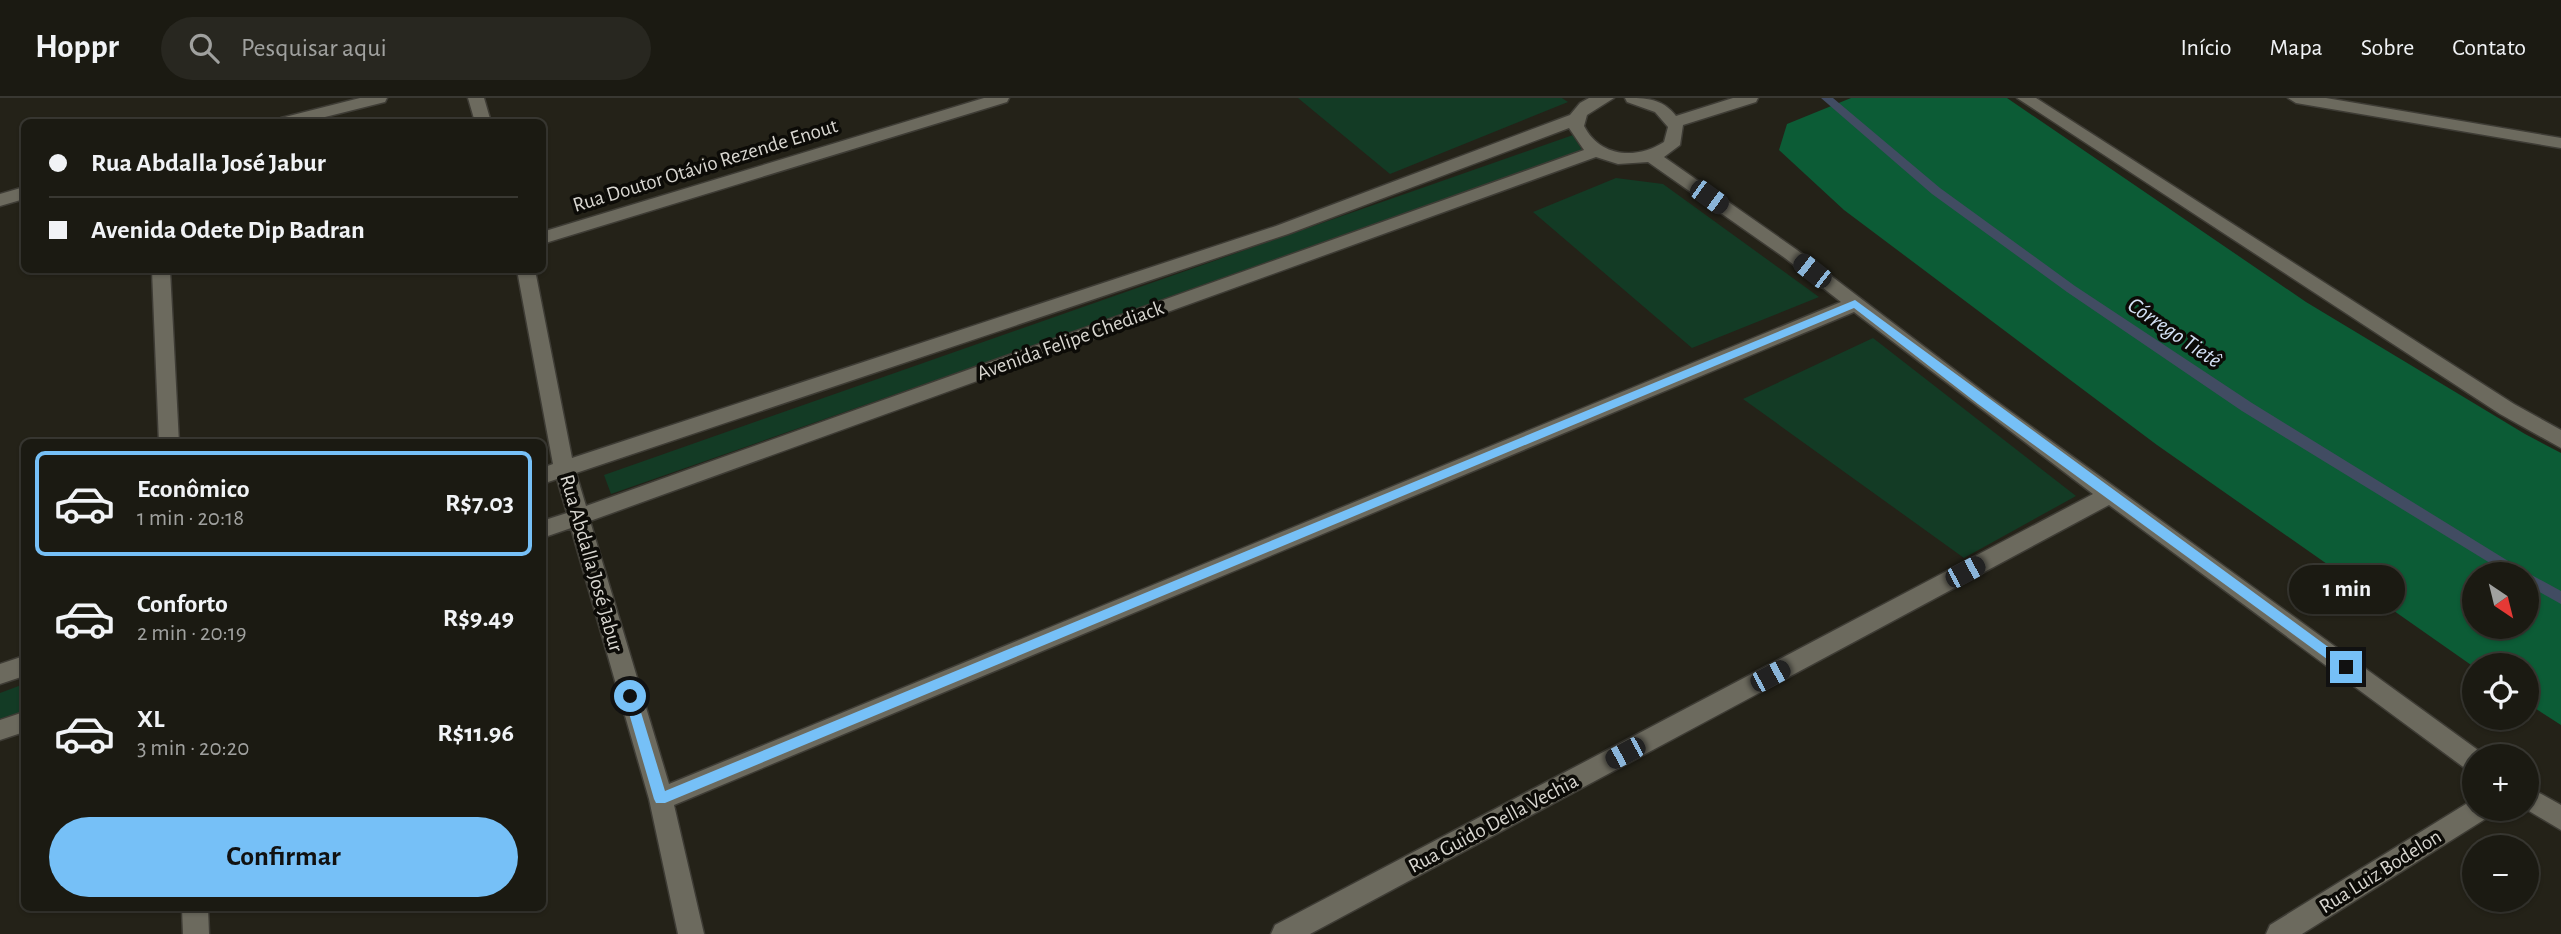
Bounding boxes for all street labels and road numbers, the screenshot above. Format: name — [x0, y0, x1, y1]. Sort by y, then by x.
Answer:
street label: Rua Doutor Otávio Rezende Enout — [570, 115, 840, 216]
street label: Avenida Felipe Chediack — [974, 297, 1167, 384]
street label: Rua Abdalla José Jabur — [556, 472, 627, 654]
street label: Rua Guido Della Vechia — [1405, 770, 1582, 877]
street label: Rua Luiz Bodelon — [2315, 825, 2445, 917]

